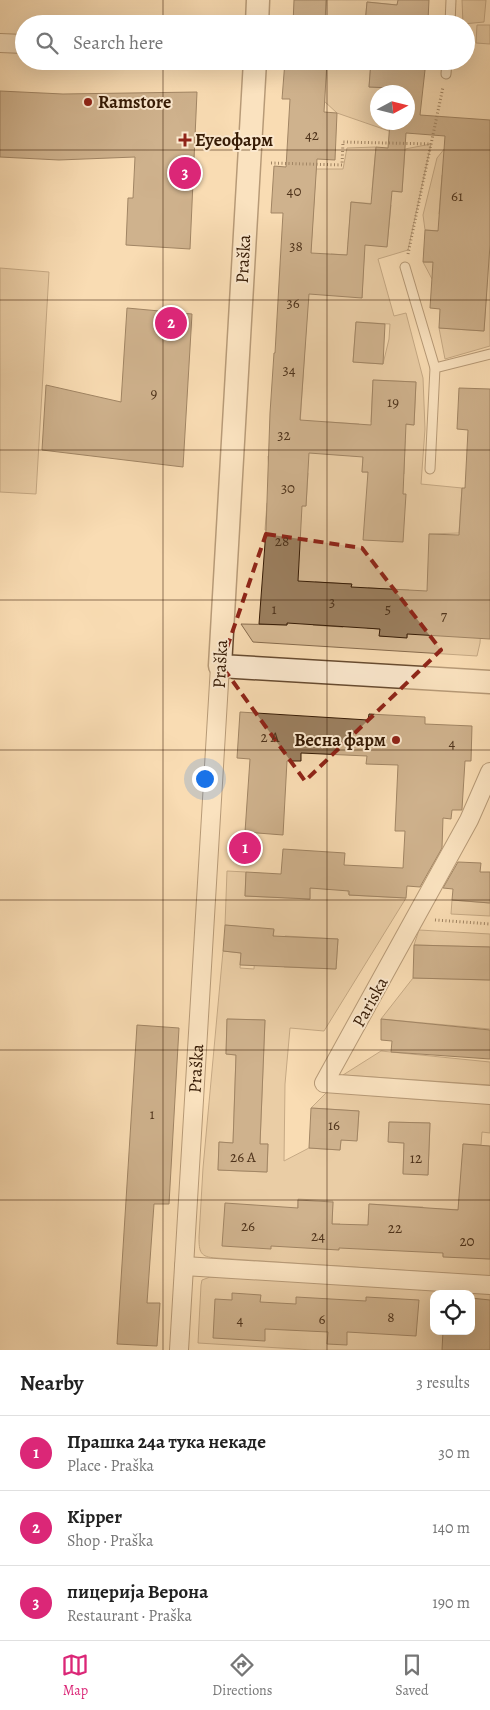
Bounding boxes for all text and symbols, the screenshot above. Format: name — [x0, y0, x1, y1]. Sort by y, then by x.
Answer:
search box — [15, 15, 475, 70]
icon: search — [33, 29, 61, 57]
text: Search here — [73, 30, 163, 56]
north arrow — [370, 85, 415, 130]
place label: Ramstore — [98, 90, 171, 114]
marker: Ramstore — [82, 96, 94, 108]
house number: 42 — [305, 125, 319, 145]
place label: Еуеофарм — [195, 128, 273, 152]
marker: Еуеофарм — [179, 134, 191, 146]
pin: 3 — [169, 154, 201, 192]
house number: 40 — [287, 181, 301, 201]
house number: 61 — [451, 186, 463, 206]
street label: Praška — [230, 233, 256, 284]
house number: 38 — [289, 236, 303, 256]
house number: 36 — [286, 293, 300, 313]
pin: 2 — [155, 304, 187, 342]
house number: 34 — [282, 360, 296, 380]
house number: 9 — [151, 383, 158, 403]
house number: 19 — [387, 392, 399, 412]
house number: 32 — [277, 425, 291, 445]
house number: 30 — [281, 478, 295, 498]
house number: 28 — [275, 531, 289, 551]
house number: 3 — [329, 592, 335, 612]
house number: 1 — [271, 599, 277, 619]
house number: 5 — [385, 599, 391, 619]
house number: 7 — [441, 606, 448, 626]
street label: Praška — [207, 638, 233, 689]
house number: 2 А — [261, 727, 280, 747]
place label: Весна фарм — [294, 728, 386, 752]
house number: 4 — [449, 733, 456, 753]
marker: Весна фарм — [390, 734, 402, 746]
your location — [192, 766, 218, 792]
pin: 1 — [229, 829, 261, 867]
street label: Pariska — [346, 972, 394, 1031]
street label: Praška — [182, 1043, 209, 1094]
house number: 1 — [149, 1104, 155, 1124]
house number: 16 — [328, 1115, 340, 1135]
house number: 26 А — [230, 1147, 256, 1167]
house number: 12 — [410, 1148, 422, 1168]
house number: 26 — [241, 1216, 255, 1236]
house number: 22 — [388, 1218, 402, 1238]
house number: 24 — [311, 1226, 325, 1246]
house number: 20 — [459, 1231, 475, 1251]
map controls — [430, 1290, 475, 1335]
button: locate — [430, 1290, 475, 1335]
house number: 8 — [387, 1307, 395, 1327]
house number: 6 — [319, 1309, 326, 1329]
house number: 4 — [237, 1310, 244, 1330]
text: Nearby — [20, 1369, 83, 1397]
text: 3 results — [416, 1372, 470, 1394]
text: Прашка 24а тука некаде — [67, 1429, 266, 1455]
text: 1 — [33, 1442, 39, 1464]
text: 30 m — [438, 1442, 470, 1464]
text: Place · Praška — [67, 1455, 154, 1477]
text: Kipper — [67, 1504, 122, 1530]
text: 2 — [32, 1517, 40, 1539]
text: 140 m — [432, 1517, 470, 1539]
text: Shop · Praška — [67, 1530, 153, 1552]
text: пицерија Верона — [67, 1579, 208, 1605]
text: 3 — [33, 1592, 39, 1614]
text: 190 m — [432, 1592, 470, 1614]
text: Restaurant · Praška — [67, 1605, 192, 1627]
tab: Map — [61, 1651, 89, 1700]
tab: Directions — [212, 1651, 272, 1700]
tab: Saved — [395, 1651, 429, 1700]

